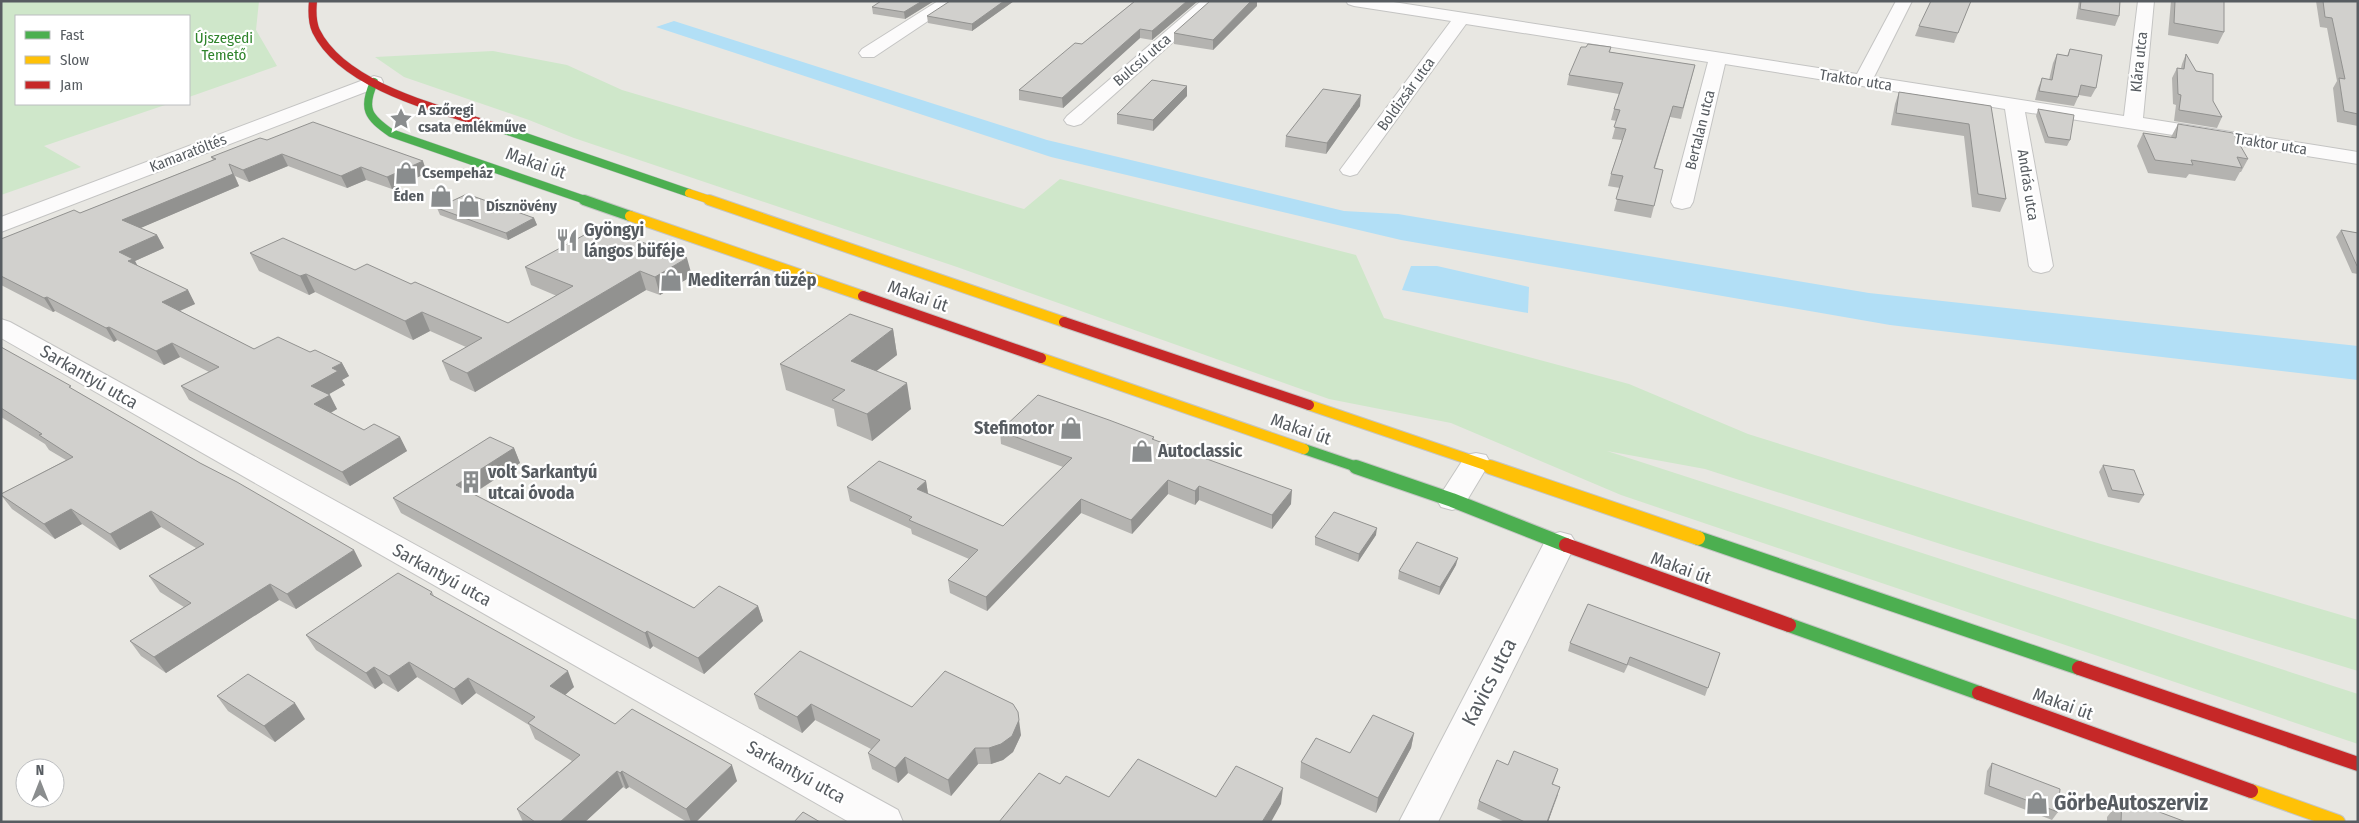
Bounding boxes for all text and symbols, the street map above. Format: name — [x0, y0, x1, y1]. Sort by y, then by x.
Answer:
legend — [15, 15, 190, 105]
text: Fast — [60, 26, 84, 44]
park label: Újszegedi Temető — [195, 29, 253, 64]
street label: Bulcsú utca — [1110, 30, 1174, 90]
street label: Klára utca — [2127, 31, 2151, 93]
text: Slow — [60, 51, 89, 69]
street label: Boldizsár utca — [1373, 54, 1439, 134]
street label: Traktor utca — [1818, 65, 1894, 95]
text: Jam — [60, 76, 83, 94]
street label: Bertalan utca — [1681, 88, 1719, 172]
place label: A szőregi csata emlékműve — [417, 101, 527, 136]
place icon: A szőregi csata emlékműve — [388, 106, 414, 132]
street label: Traktor utca — [2233, 129, 2309, 159]
street label: Kamaratöltés — [147, 130, 229, 176]
street label: Makai út — [503, 142, 569, 184]
street label: András utca — [2013, 148, 2043, 222]
shop icon: Csempeház — [393, 160, 419, 186]
place label: Csempeház — [422, 164, 493, 182]
shop icon: Éden — [428, 183, 454, 209]
place label: Éden — [394, 187, 424, 205]
shop icon: Dísznövény — [456, 193, 482, 219]
place label: Dísznövény — [486, 197, 558, 215]
place label: Gyöngyi lángos büféje — [584, 219, 685, 262]
restaurant icon: Gyöngyi lángos büféje — [554, 227, 580, 253]
shop icon: Mediterrán tüzép — [658, 267, 684, 293]
place label: Mediterrán tüzép — [688, 269, 817, 291]
street label: Makai út — [885, 275, 951, 317]
street label: Sarkantyú utca — [36, 340, 142, 414]
street label: Makai út — [1268, 408, 1334, 450]
shop icon: Stefimotor — [1058, 415, 1084, 441]
place label: Stefimotor — [974, 417, 1054, 439]
shop icon: Autoclassic — [1129, 438, 1155, 464]
place label: Autoclassic — [1157, 440, 1243, 462]
place label: volt Sarkantyú utcai óvoda — [487, 461, 597, 504]
building icon: volt Sarkantyú utcai óvoda — [458, 469, 484, 495]
street label: Sarkantyú utca — [389, 539, 495, 611]
street label: Makai út — [1648, 547, 1714, 589]
street label: Kavics utca — [1456, 634, 1522, 730]
street label: Makai út — [2030, 683, 2096, 725]
street label: Sarkantyú utca — [743, 736, 849, 808]
north arrow — [15, 758, 65, 808]
text: N — [36, 762, 44, 779]
shop icon: GörbeAutoszerviz — [2024, 790, 2050, 816]
place label: GörbeAutoszerviz — [2054, 790, 2208, 816]

